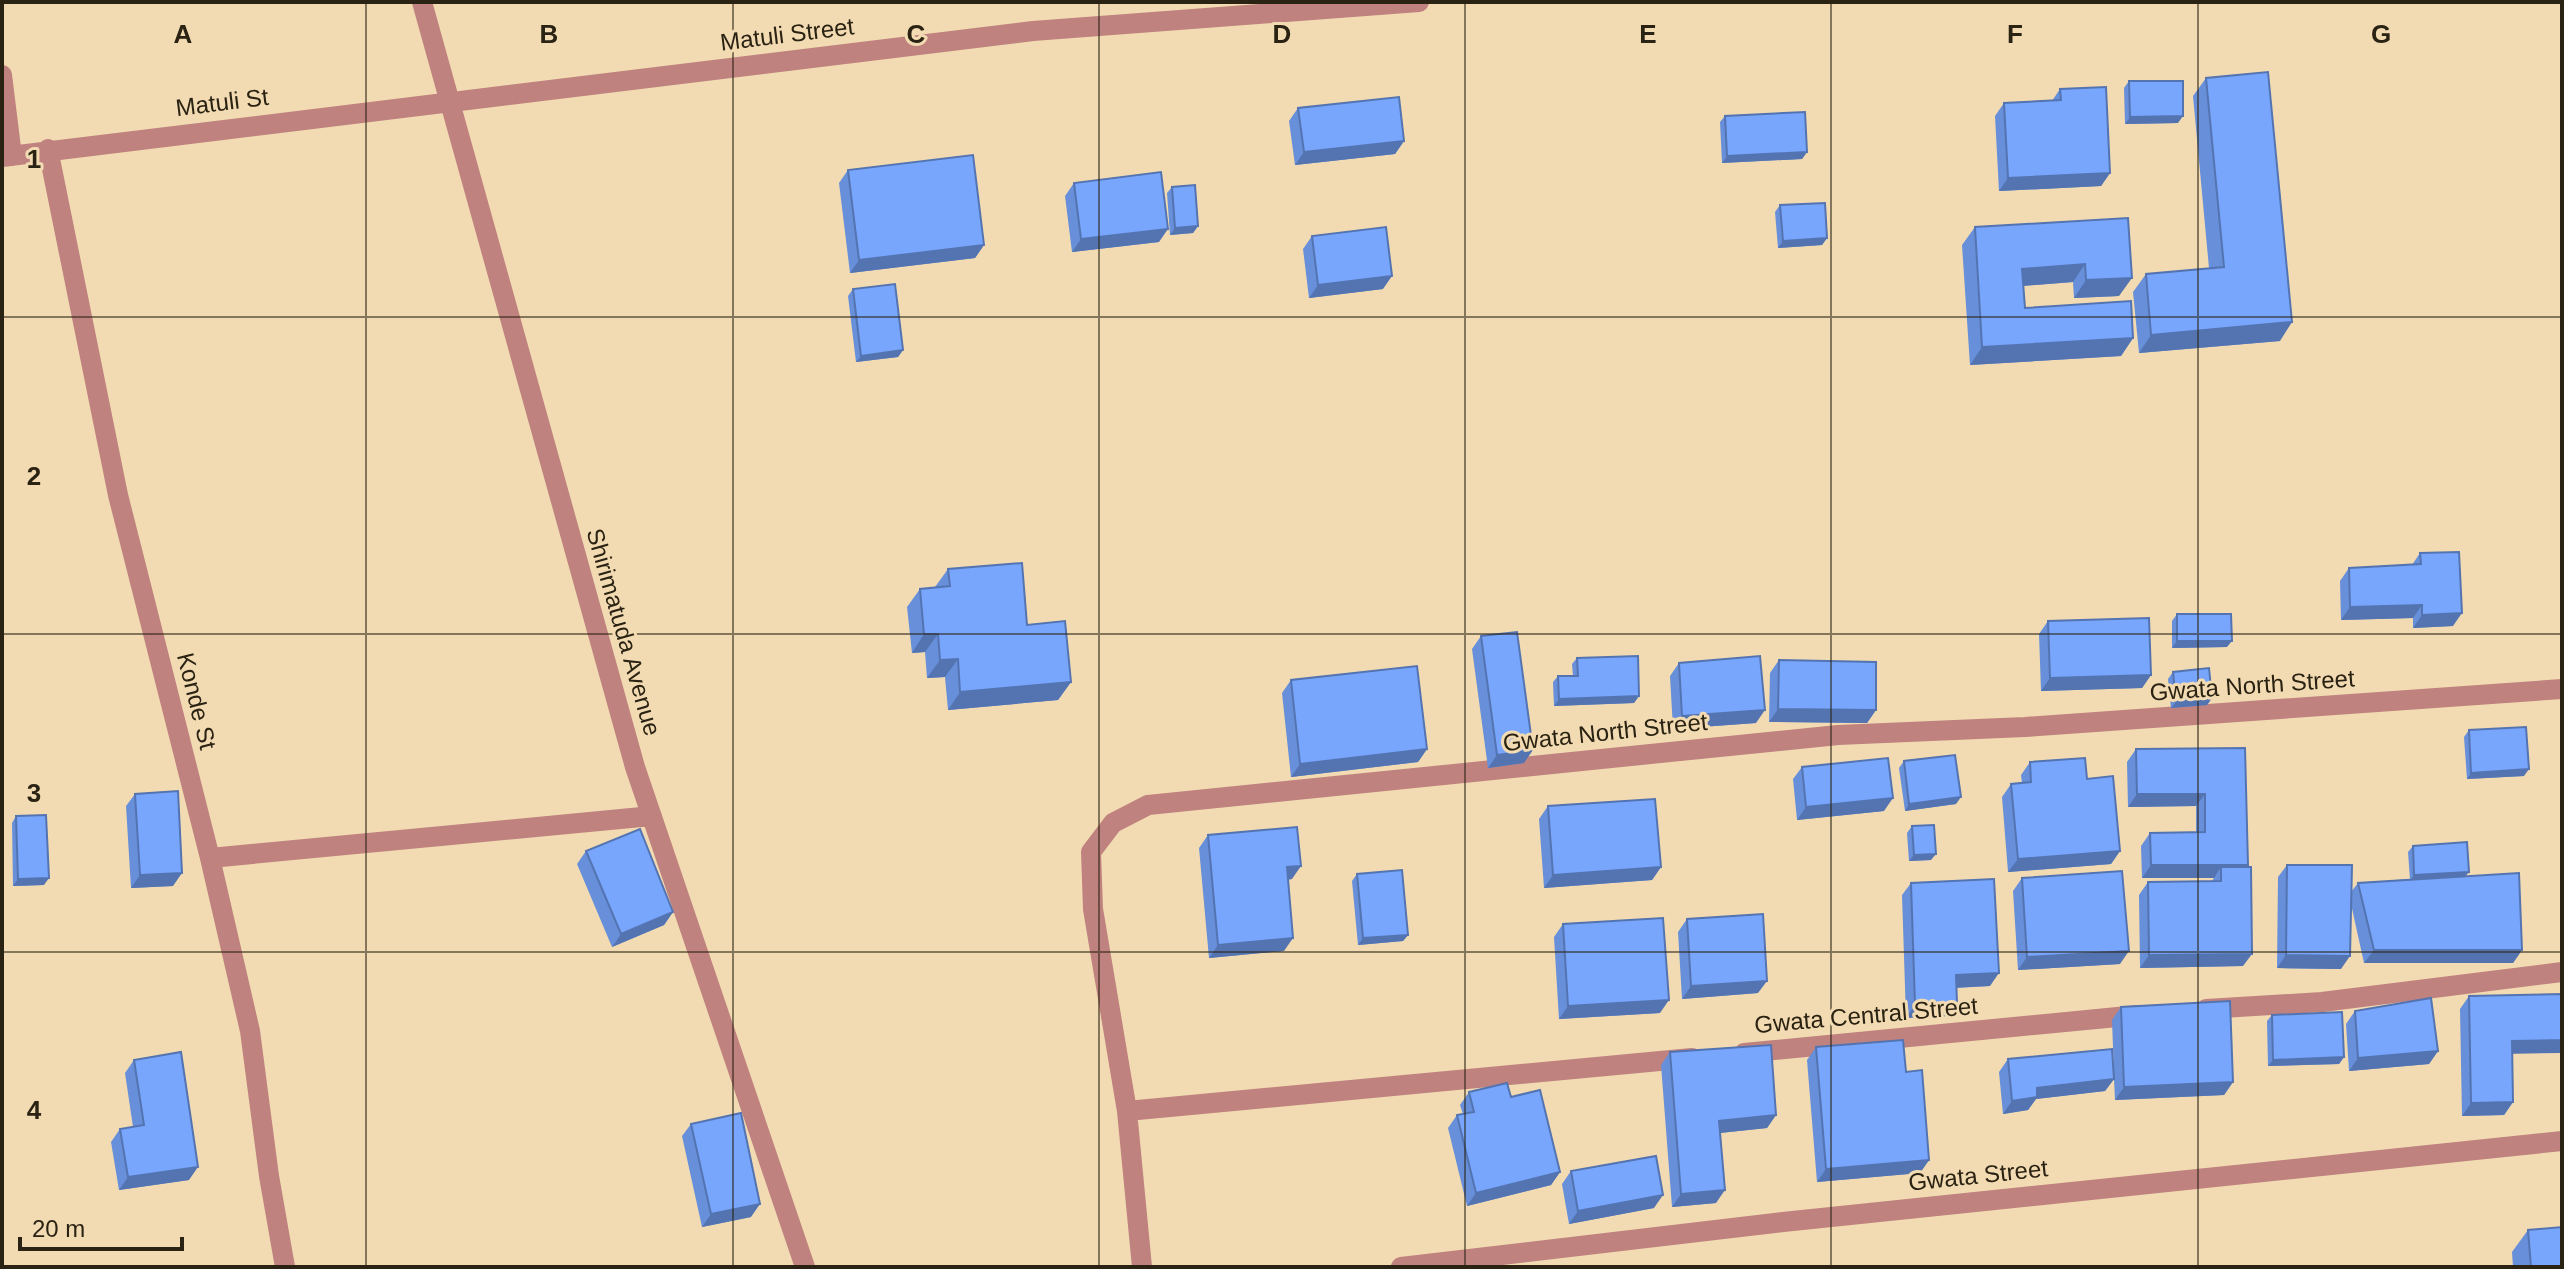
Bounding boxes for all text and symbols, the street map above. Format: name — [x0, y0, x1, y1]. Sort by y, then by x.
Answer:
street label: Matuli Street — [718, 12, 856, 56]
text: A — [174, 19, 193, 49]
text: B — [540, 19, 558, 49]
text: C — [907, 19, 926, 49]
text: D — [1273, 19, 1291, 49]
text: E — [1639, 19, 1657, 49]
text: F — [2007, 19, 2023, 49]
text: G — [2371, 19, 2391, 49]
street label: Matuli St — [174, 83, 270, 121]
text: 1 — [27, 144, 41, 174]
text: 2 — [27, 461, 41, 491]
street label: Shirimatuda Avenue — [581, 525, 667, 739]
street label: Konde St — [172, 650, 222, 752]
street label: Gwata North Street — [2149, 664, 2356, 706]
street label: Gwata North Street — [1501, 708, 1709, 756]
text: 3 — [27, 778, 41, 808]
street label: Gwata Central Street — [1753, 992, 1979, 1038]
text: 4 — [27, 1095, 42, 1125]
street label: Gwata Street — [1907, 1154, 2049, 1196]
scale bar — [20, 1201, 182, 1251]
text: 20 m — [32, 1215, 85, 1242]

